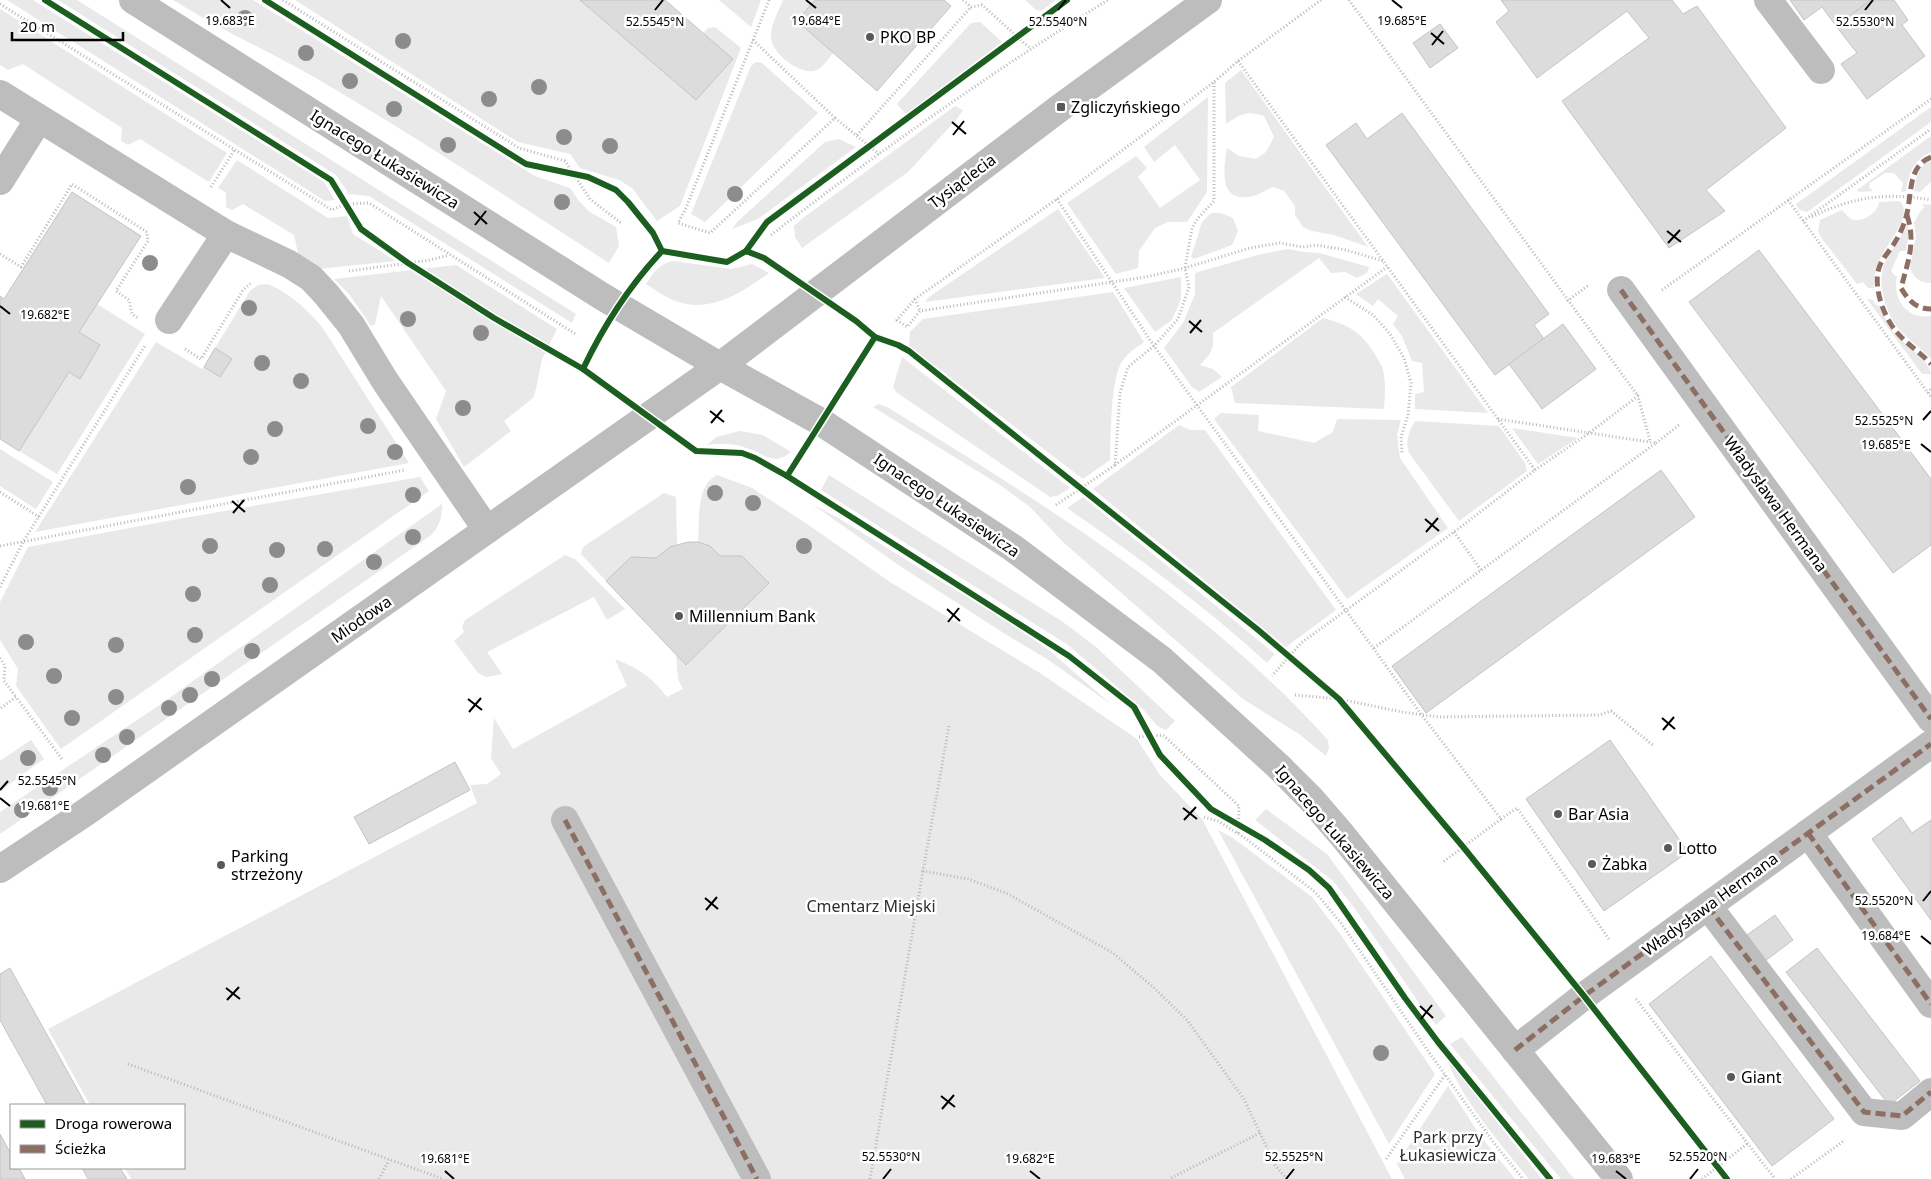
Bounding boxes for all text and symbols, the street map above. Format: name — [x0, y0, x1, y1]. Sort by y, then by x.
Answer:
scale bar — [12, 10, 124, 42]
text: 19.683°E — [205, 12, 255, 29]
text: 19.684°E — [791, 12, 841, 29]
text: 19.685°E — [1377, 12, 1427, 29]
text: 52.5545°N — [626, 13, 684, 30]
text: 52.5540°N — [1029, 13, 1087, 30]
text: 52.5530°N — [1836, 13, 1894, 30]
text: 20 m — [20, 16, 55, 36]
place label: PKO BP — [880, 26, 936, 48]
marker: PKO BP — [864, 31, 876, 43]
place label: Zgliczyńskiego — [1071, 96, 1180, 118]
marker: Zgliczyńskiego — [1055, 101, 1067, 113]
street label: Ignacego Łukasiewicza — [306, 104, 464, 214]
street label: Tysiąclecia — [924, 148, 1000, 214]
text: 19.682°E — [20, 306, 70, 323]
text: 52.5525°N — [1855, 412, 1913, 429]
street label: Władysława Hermana — [1719, 432, 1833, 576]
text: 19.685°E — [1861, 436, 1911, 453]
street label: Ignacego Łukasiewicza — [870, 448, 1024, 562]
street label: Miodowa — [326, 590, 396, 648]
place label: Millennium Bank — [689, 605, 816, 627]
marker: Millennium Bank — [673, 610, 685, 622]
street label: Ignacego Łukasiewicza — [1270, 760, 1400, 904]
text: 52.5545°N — [18, 772, 76, 789]
text: 19.681°E — [20, 797, 70, 814]
place label: Bar Asia — [1568, 803, 1629, 825]
marker: Bar Asia — [1552, 808, 1564, 820]
place label: Lotto — [1678, 837, 1717, 859]
marker: Lotto — [1662, 842, 1674, 854]
place label: Parking strzeżony — [231, 845, 304, 885]
street label: Władysława Hermana — [1638, 847, 1782, 961]
place label: Żabka — [1602, 853, 1648, 875]
marker: Żabka — [1586, 858, 1598, 870]
marker: Parking strzeżony — [215, 859, 227, 871]
text: 52.5520°N — [1855, 892, 1913, 909]
park label: Cmentarz Miejski — [806, 895, 936, 917]
text: 19.684°E — [1861, 927, 1911, 944]
place label: Giant — [1741, 1066, 1782, 1088]
marker: Giant — [1725, 1071, 1737, 1083]
legend — [10, 1104, 185, 1169]
text: Droga rowerowa — [55, 1113, 172, 1133]
park label: Park przy Łukasiewicza — [1399, 1126, 1497, 1166]
text: Ścieżka — [55, 1138, 106, 1158]
text: 52.5530°N — [862, 1148, 920, 1165]
text: 52.5525°N — [1265, 1148, 1323, 1165]
text: 52.5520°N — [1669, 1148, 1727, 1165]
text: 19.681°E — [420, 1150, 470, 1167]
text: 19.682°E — [1005, 1150, 1055, 1167]
text: 19.683°E — [1591, 1150, 1641, 1167]

